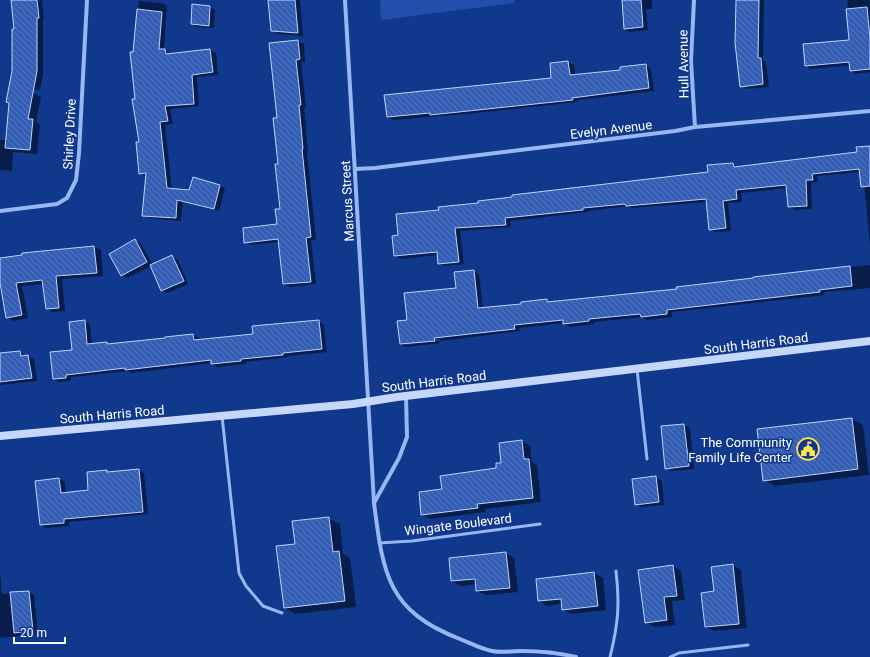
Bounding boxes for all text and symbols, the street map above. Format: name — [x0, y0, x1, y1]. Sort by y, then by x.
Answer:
street label: Hull Avenue — [675, 30, 692, 98]
street label: Shirley Drive — [60, 98, 79, 170]
street label: Evelyn Avenue — [569, 117, 653, 142]
street label: Marcus Street — [338, 160, 357, 242]
street label: South Harris Road — [703, 330, 809, 357]
street label: South Harris Road — [381, 368, 487, 395]
street label: South Harris Road — [59, 402, 165, 427]
place label: The Community Family Life Center — [688, 435, 793, 465]
public building icon: The Community Family Life Center — [795, 436, 821, 462]
street label: Wingate Boulevard — [403, 510, 513, 539]
scale bar — [14, 619, 65, 645]
text: 20 m — [20, 626, 47, 640]

